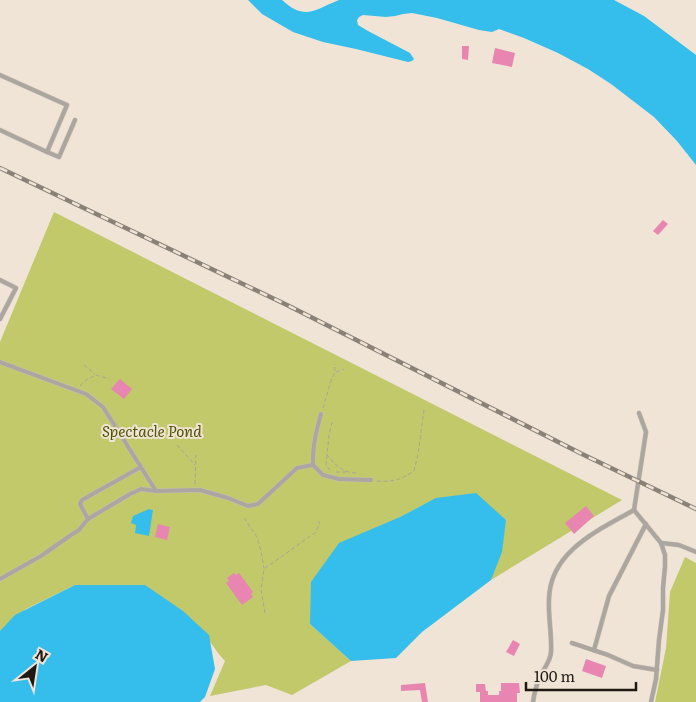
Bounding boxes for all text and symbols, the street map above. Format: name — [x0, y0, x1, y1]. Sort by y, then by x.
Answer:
park label: Spectacle Pond — [102, 419, 202, 442]
north arrow — [10, 642, 60, 692]
text: N — [32, 643, 52, 667]
scale bar — [526, 660, 636, 692]
text: 100 m — [534, 664, 575, 687]

